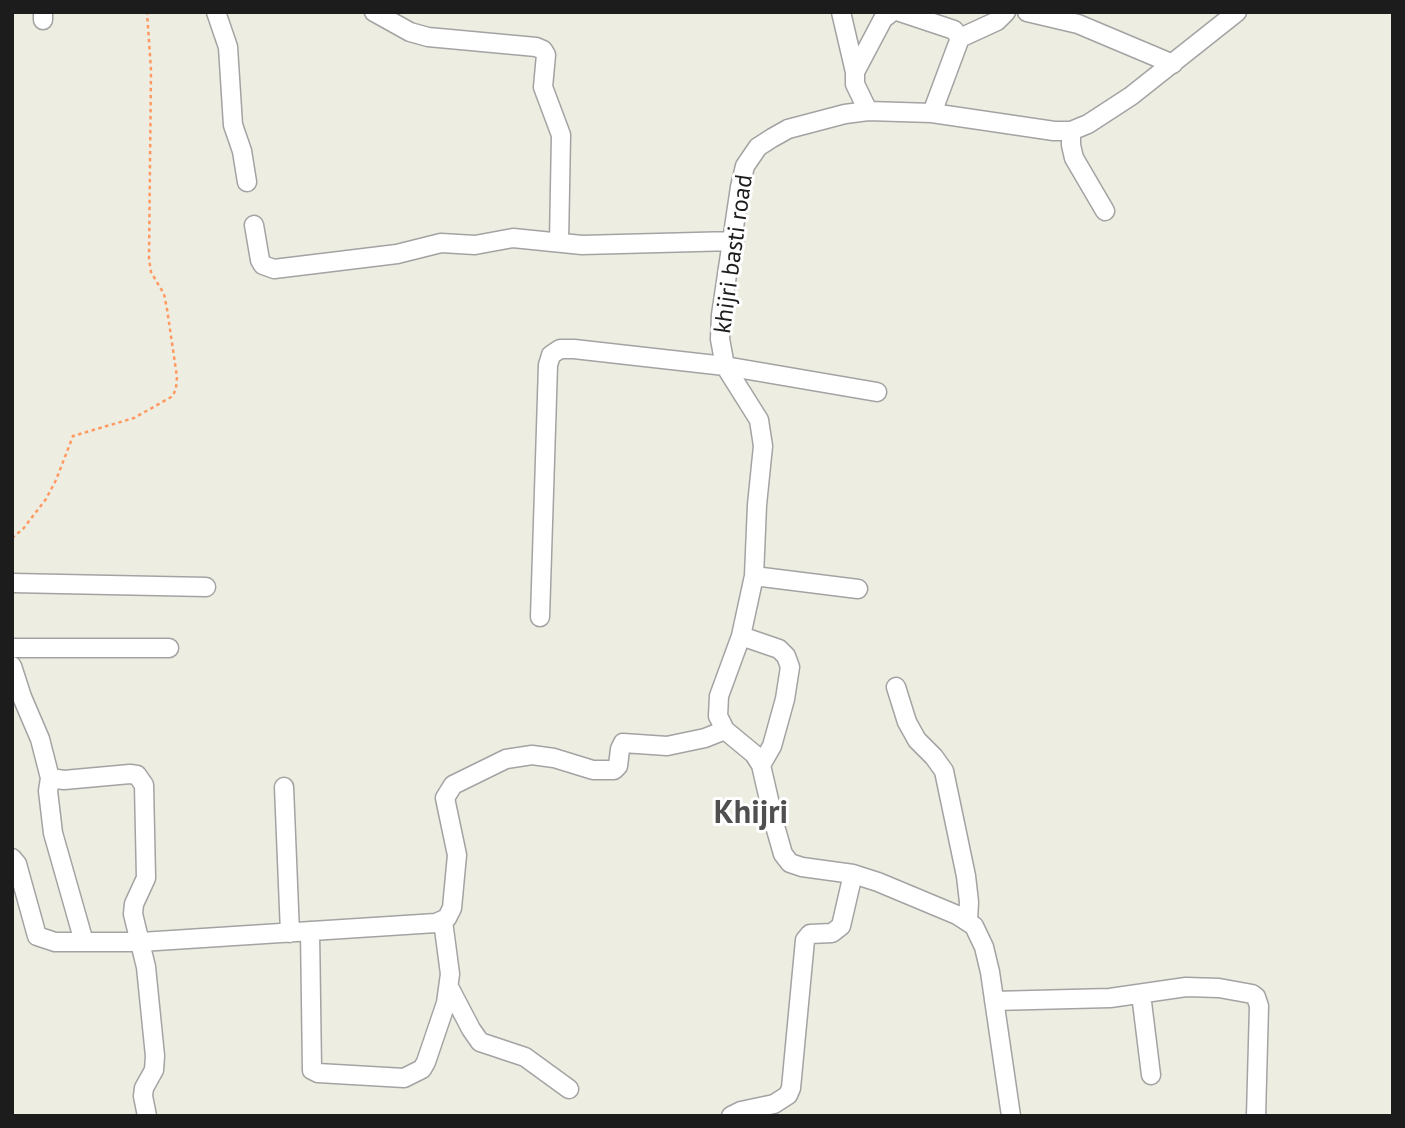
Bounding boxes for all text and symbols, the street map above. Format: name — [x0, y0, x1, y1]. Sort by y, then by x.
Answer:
street label: khijri basti road — [709, 173, 759, 335]
district label: Khijri — [714, 795, 788, 833]

